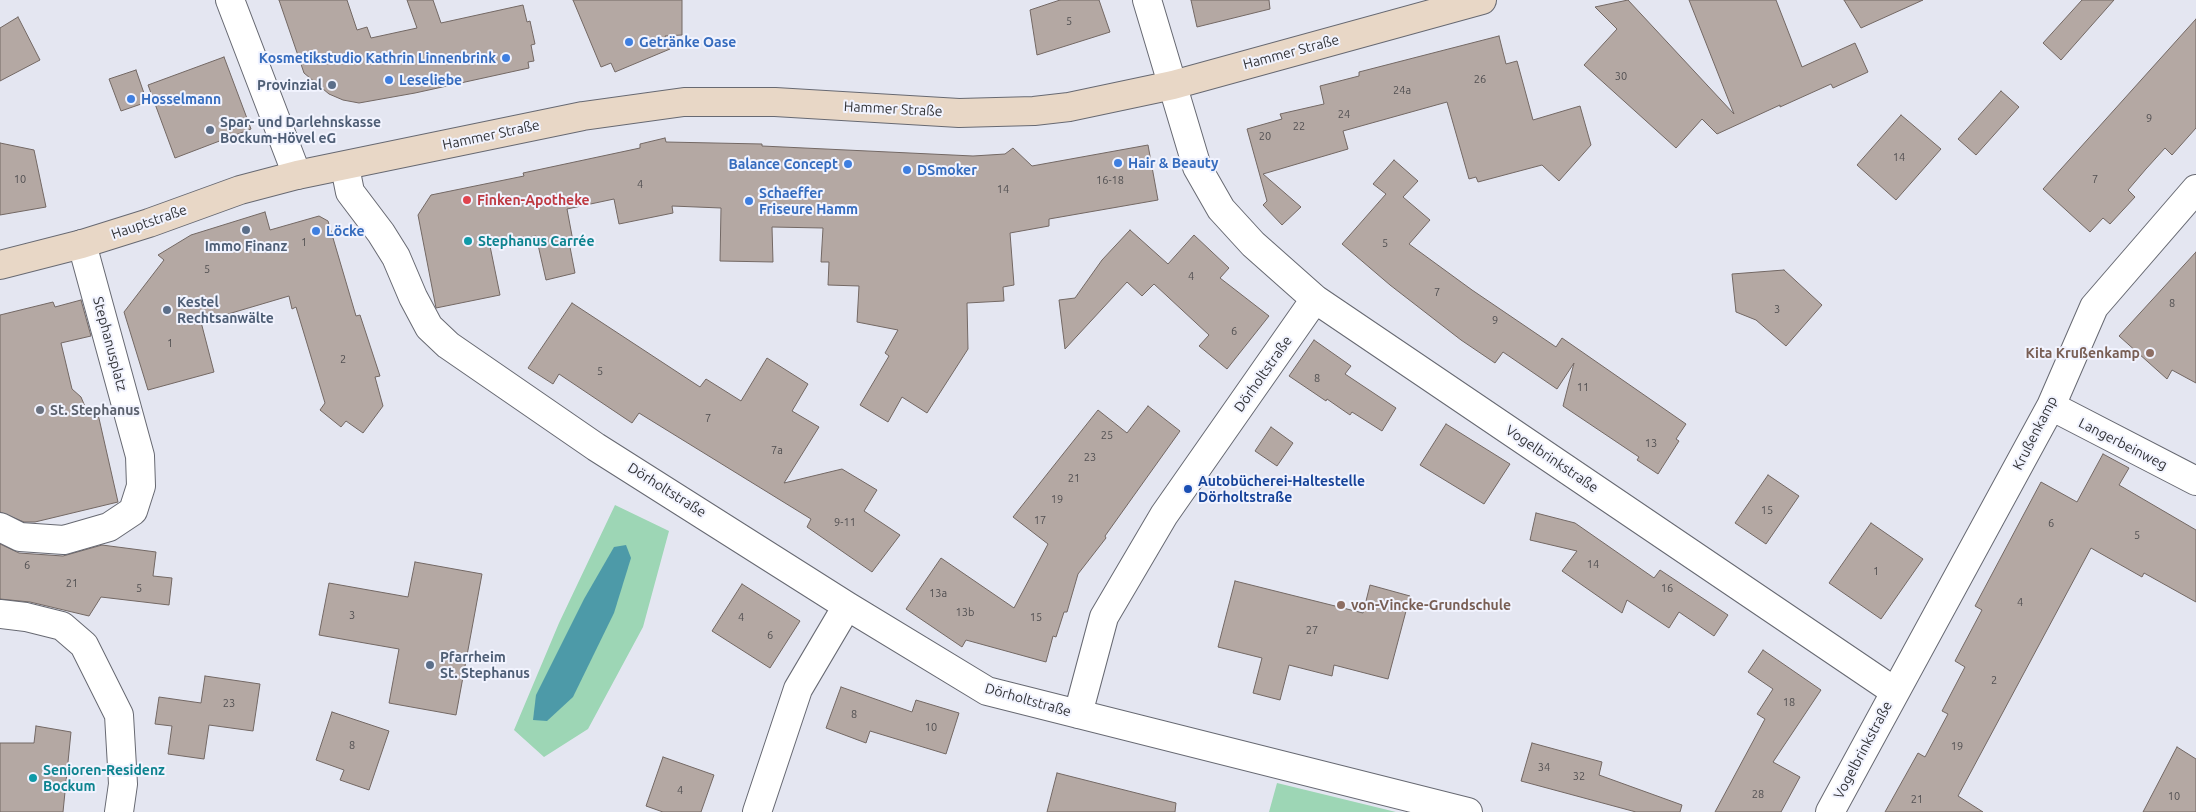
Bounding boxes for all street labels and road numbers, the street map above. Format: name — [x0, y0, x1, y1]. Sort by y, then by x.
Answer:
street label: Hammer Straße — [1241, 31, 1341, 73]
street label: Hammer Straße — [843, 98, 943, 120]
street label: Hammer Straße — [441, 117, 541, 153]
street label: Hauptstraße — [109, 201, 189, 243]
street label: Stephanusplatz — [89, 295, 131, 393]
street label: Dörholtstraße — [1231, 333, 1295, 415]
street label: Krußenkamp — [2009, 393, 2061, 473]
street label: Langerbeinweg — [2076, 414, 2170, 474]
street label: Vogelbrinkstraße — [1502, 422, 1602, 496]
street label: Dörholtstraße — [625, 459, 709, 521]
street label: Dörholtstraße — [983, 680, 1073, 720]
street label: Vogelbrinkstraße — [1830, 698, 1896, 802]

